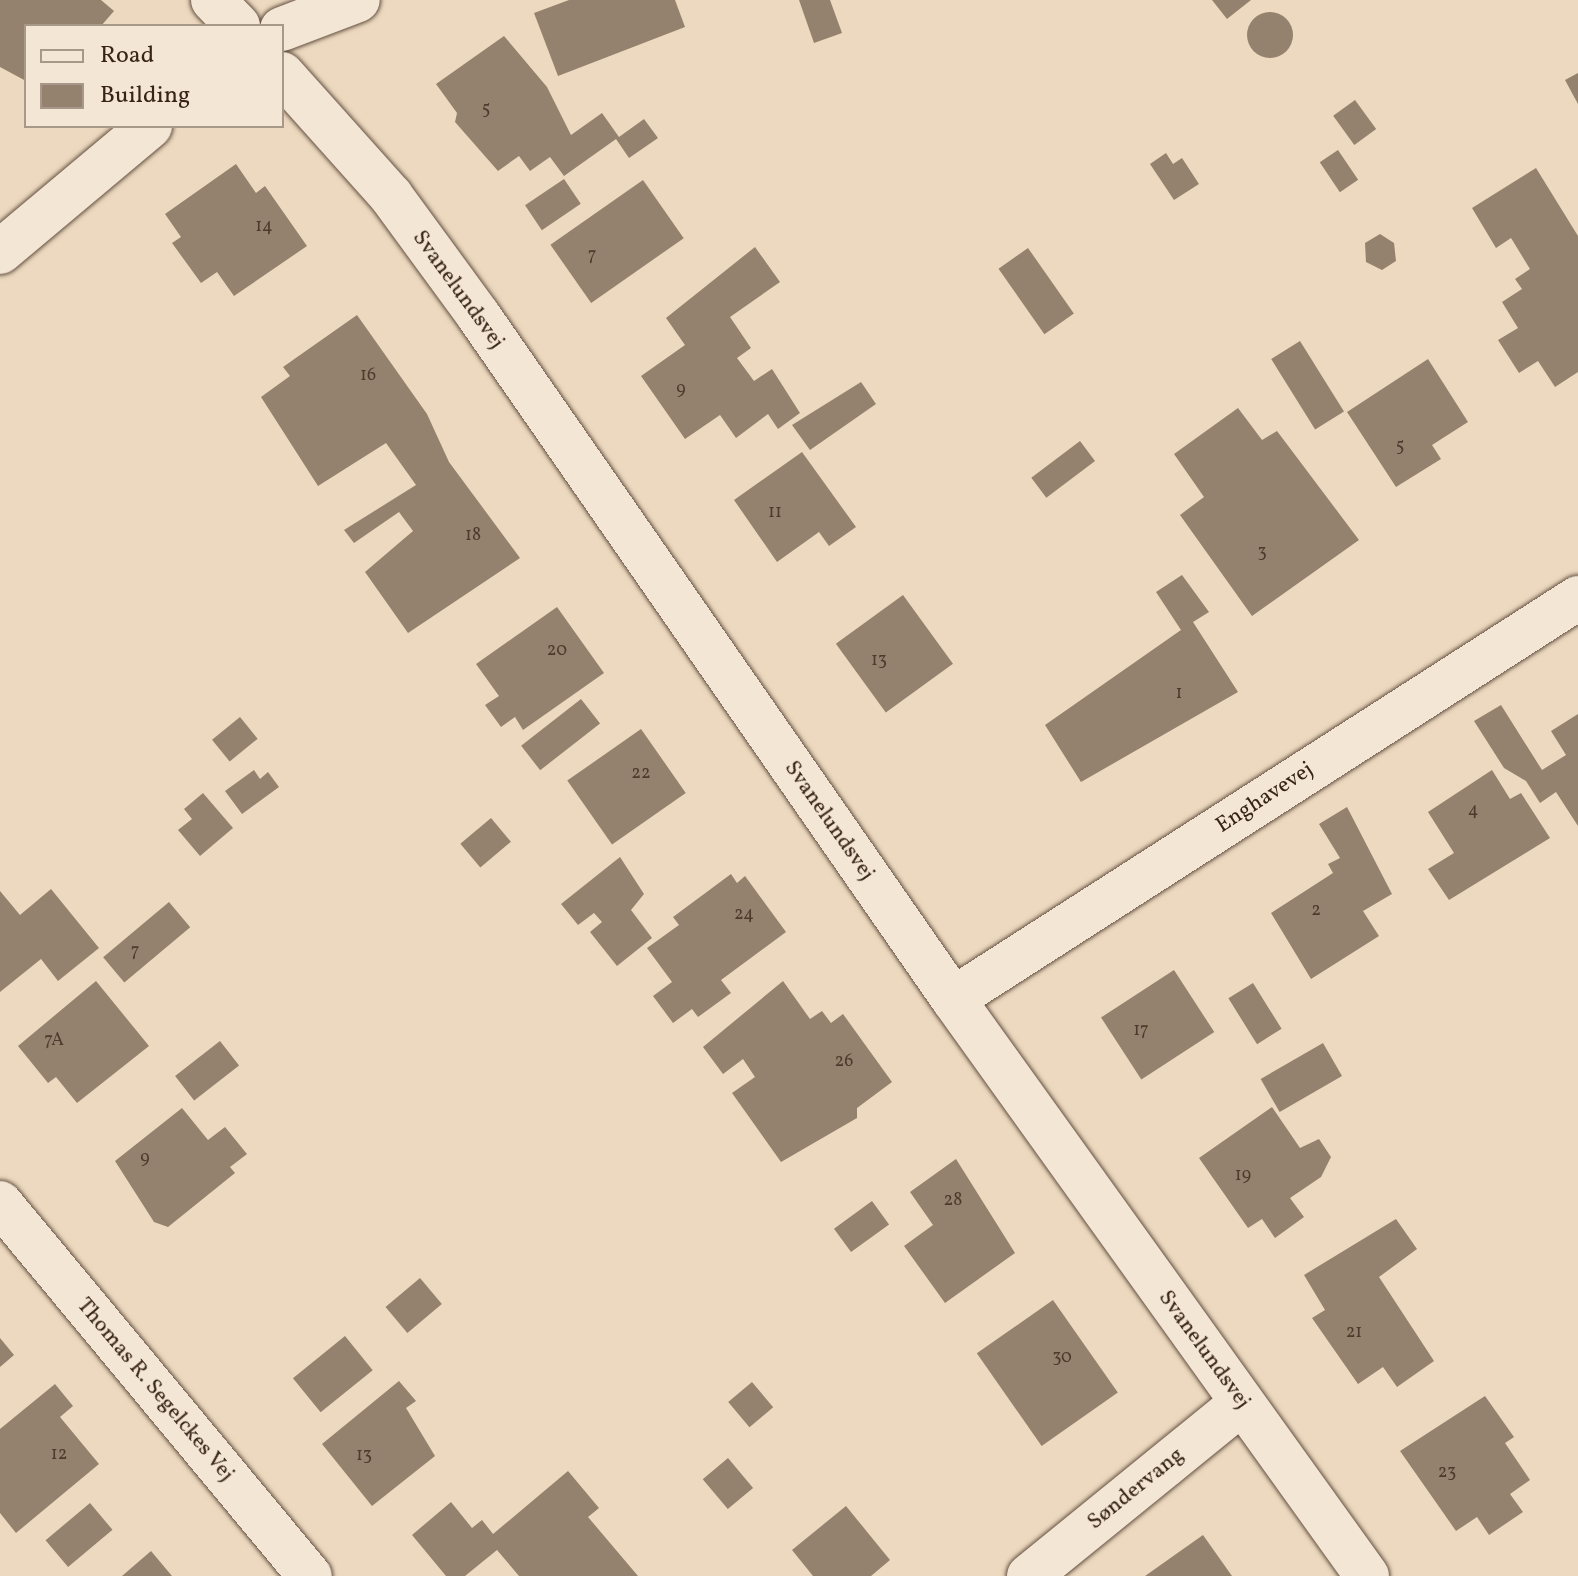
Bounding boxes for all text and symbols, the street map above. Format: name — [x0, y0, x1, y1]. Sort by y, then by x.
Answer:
legend — [24, 24, 284, 128]
text: Road — [100, 39, 154, 73]
text: Building — [100, 79, 190, 113]
house number: 5 — [482, 99, 490, 121]
house number: 14 — [255, 216, 273, 238]
street label: Svanelundsvej — [406, 226, 510, 354]
house number: 7 — [588, 245, 596, 267]
house number: 16 — [360, 365, 376, 387]
house number: 9 — [676, 379, 686, 401]
house number: 5 — [1396, 436, 1404, 458]
house number: 11 — [768, 502, 782, 524]
house number: 18 — [465, 525, 481, 547]
house number: 3 — [1257, 542, 1267, 564]
house number: 20 — [547, 640, 567, 662]
house number: 13 — [871, 650, 887, 672]
house number: 1 — [1176, 683, 1182, 705]
street label: Svanelundsvej — [778, 756, 880, 886]
street label: Enghavevej — [1211, 757, 1319, 839]
house number: 22 — [631, 763, 651, 785]
house number: 4 — [1468, 800, 1478, 822]
house number: 2 — [1311, 900, 1321, 922]
house number: 24 — [734, 904, 754, 926]
house number: 7 — [131, 941, 139, 963]
house number: 17 — [1133, 1020, 1149, 1042]
house number: 7A — [44, 1030, 64, 1052]
house number: 26 — [835, 1051, 853, 1073]
house number: 9 — [140, 1148, 150, 1170]
house number: 19 — [1235, 1165, 1251, 1187]
house number: 28 — [944, 1190, 962, 1212]
street label: Svanelundsvej — [1152, 1286, 1256, 1414]
street label: Thomas R. Segelckes Vej — [70, 1293, 240, 1487]
house number: 21 — [1346, 1322, 1362, 1344]
house number: 30 — [1052, 1347, 1072, 1369]
street label: Søndervang — [1083, 1442, 1189, 1536]
house number: 12 — [51, 1444, 67, 1466]
house number: 13 — [356, 1445, 372, 1467]
house number: 23 — [1438, 1462, 1456, 1484]

